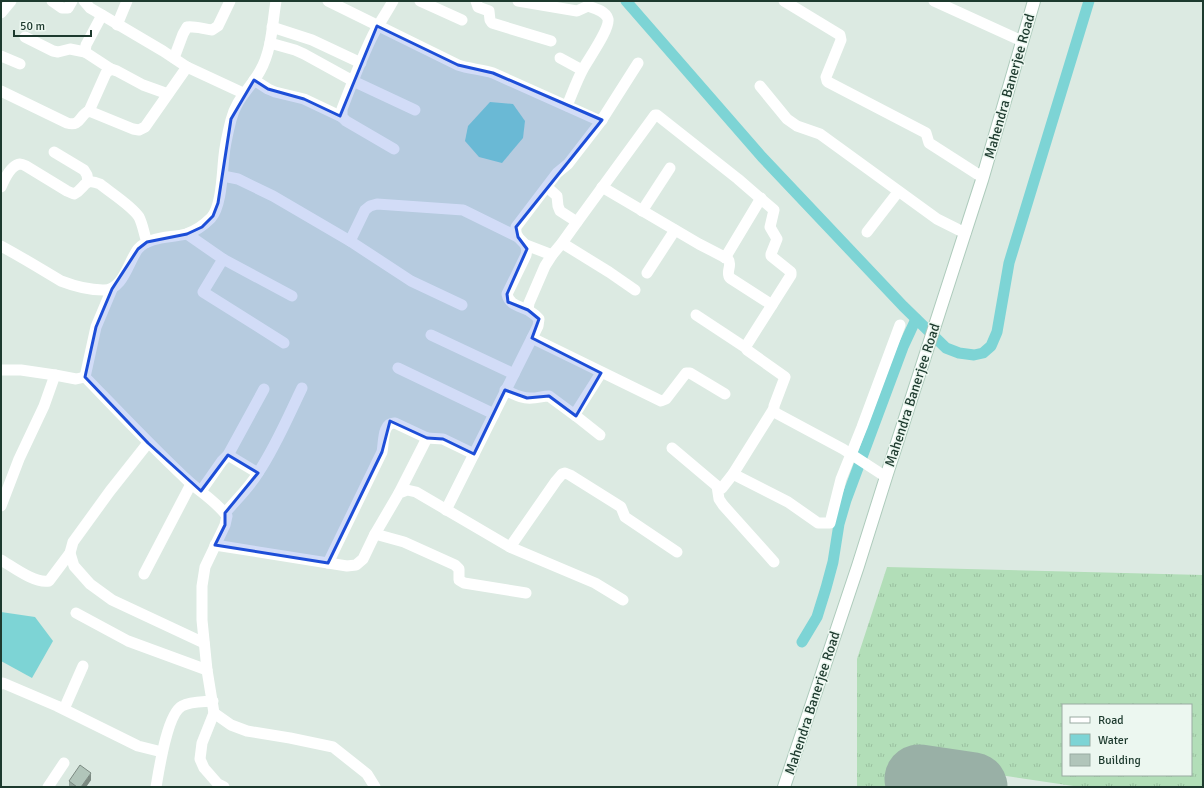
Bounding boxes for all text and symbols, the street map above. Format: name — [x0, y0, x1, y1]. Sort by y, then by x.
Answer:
scale bar — [14, 12, 91, 38]
street label: Mahendra Banerjee Road — [981, 12, 1038, 161]
text: 50 m — [20, 19, 45, 34]
street label: Mahendra Banerjee Road — [881, 321, 944, 469]
street label: Mahendra Banerjee Road — [781, 629, 844, 777]
legend — [1062, 704, 1192, 776]
text: Road — [1098, 713, 1124, 728]
text: Water — [1098, 733, 1129, 748]
text: Building — [1098, 753, 1141, 768]

